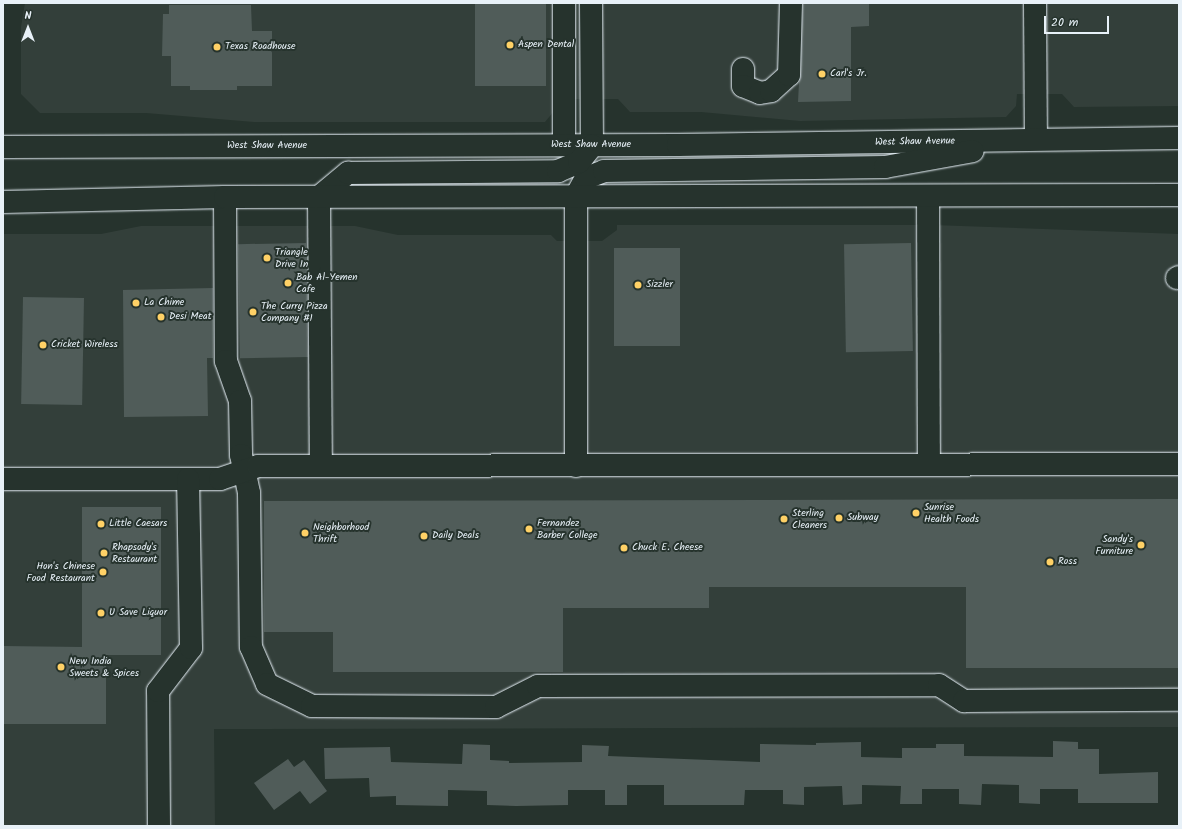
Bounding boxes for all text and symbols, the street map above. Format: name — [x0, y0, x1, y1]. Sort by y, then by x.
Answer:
text: N — [25, 7, 31, 25]
north arrow — [8, 8, 48, 48]
scale bar — [1046, 8, 1111, 34]
text: 20 m — [1051, 13, 1078, 32]
place label: Aspen Dental — [518, 39, 574, 51]
marker: Aspen Dental — [505, 40, 515, 50]
place label: Texas Roadhouse — [225, 41, 296, 53]
marker: Texas Roadhouse — [212, 42, 222, 52]
place label: Carl's Jr. — [830, 68, 867, 80]
marker: Carl's Jr. — [817, 69, 827, 79]
street label: West Shaw Avenue — [875, 135, 955, 149]
street label: West Shaw Avenue — [551, 139, 631, 151]
street label: West Shaw Avenue — [227, 140, 307, 152]
place label: Triangle Drive In — [275, 246, 308, 270]
marker: Triangle Drive In — [262, 253, 272, 263]
place label: Bab Al-Yemen Cafe — [296, 271, 357, 294]
marker: Bab Al-Yemen Cafe — [283, 278, 293, 288]
place label: Sizzler — [646, 279, 673, 291]
marker: Sizzler — [633, 280, 643, 290]
place label: La Chime — [144, 297, 184, 309]
marker: La Chime — [131, 298, 141, 308]
place label: The Curry Pizza Company #1 — [261, 300, 328, 324]
marker: The Curry Pizza Company #1 — [248, 307, 258, 317]
place label: Desi Meat — [169, 311, 212, 323]
marker: Desi Meat — [156, 312, 166, 322]
place label: Cricket Wireless — [51, 339, 118, 351]
marker: Cricket Wireless — [38, 340, 48, 350]
place label: Sunrise Health Foods — [924, 501, 979, 524]
place label: Sterling Cleaners — [792, 507, 827, 530]
marker: Sunrise Health Foods — [911, 508, 921, 518]
place label: Subway — [847, 512, 878, 524]
marker: Subway — [834, 513, 844, 523]
marker: Sterling Cleaners — [779, 514, 789, 524]
place label: Fernandez Barber College — [537, 517, 598, 540]
place label: Little Caesars — [109, 518, 167, 530]
marker: Little Caesars — [96, 519, 106, 529]
place label: Neighborhood Thrift — [313, 521, 369, 544]
marker: Fernandez Barber College — [524, 524, 534, 534]
marker: Neighborhood Thrift — [300, 528, 310, 538]
place label: Daily Deals — [432, 530, 479, 542]
marker: Daily Deals — [419, 531, 429, 541]
place label: Sandy's Furniture — [1095, 533, 1133, 556]
marker: Sandy's Furniture — [1136, 540, 1146, 550]
place label: Rhapsody's Restaurant — [112, 541, 157, 564]
place label: Chuck E. Cheese — [632, 542, 703, 554]
marker: Chuck E. Cheese — [619, 543, 629, 553]
marker: Rhapsody's Restaurant — [99, 548, 109, 558]
place label: Ross — [1058, 556, 1077, 568]
marker: Ross — [1045, 557, 1055, 567]
place label: Hon's Chinese Food Restaurant — [27, 560, 95, 584]
marker: Hon's Chinese Food Restaurant — [98, 567, 108, 577]
place label: U Save Liquor — [109, 607, 167, 619]
marker: U Save Liquor — [96, 608, 106, 618]
place label: New India Sweets & Spices — [69, 655, 139, 678]
marker: New India Sweets & Spices — [56, 662, 66, 672]

